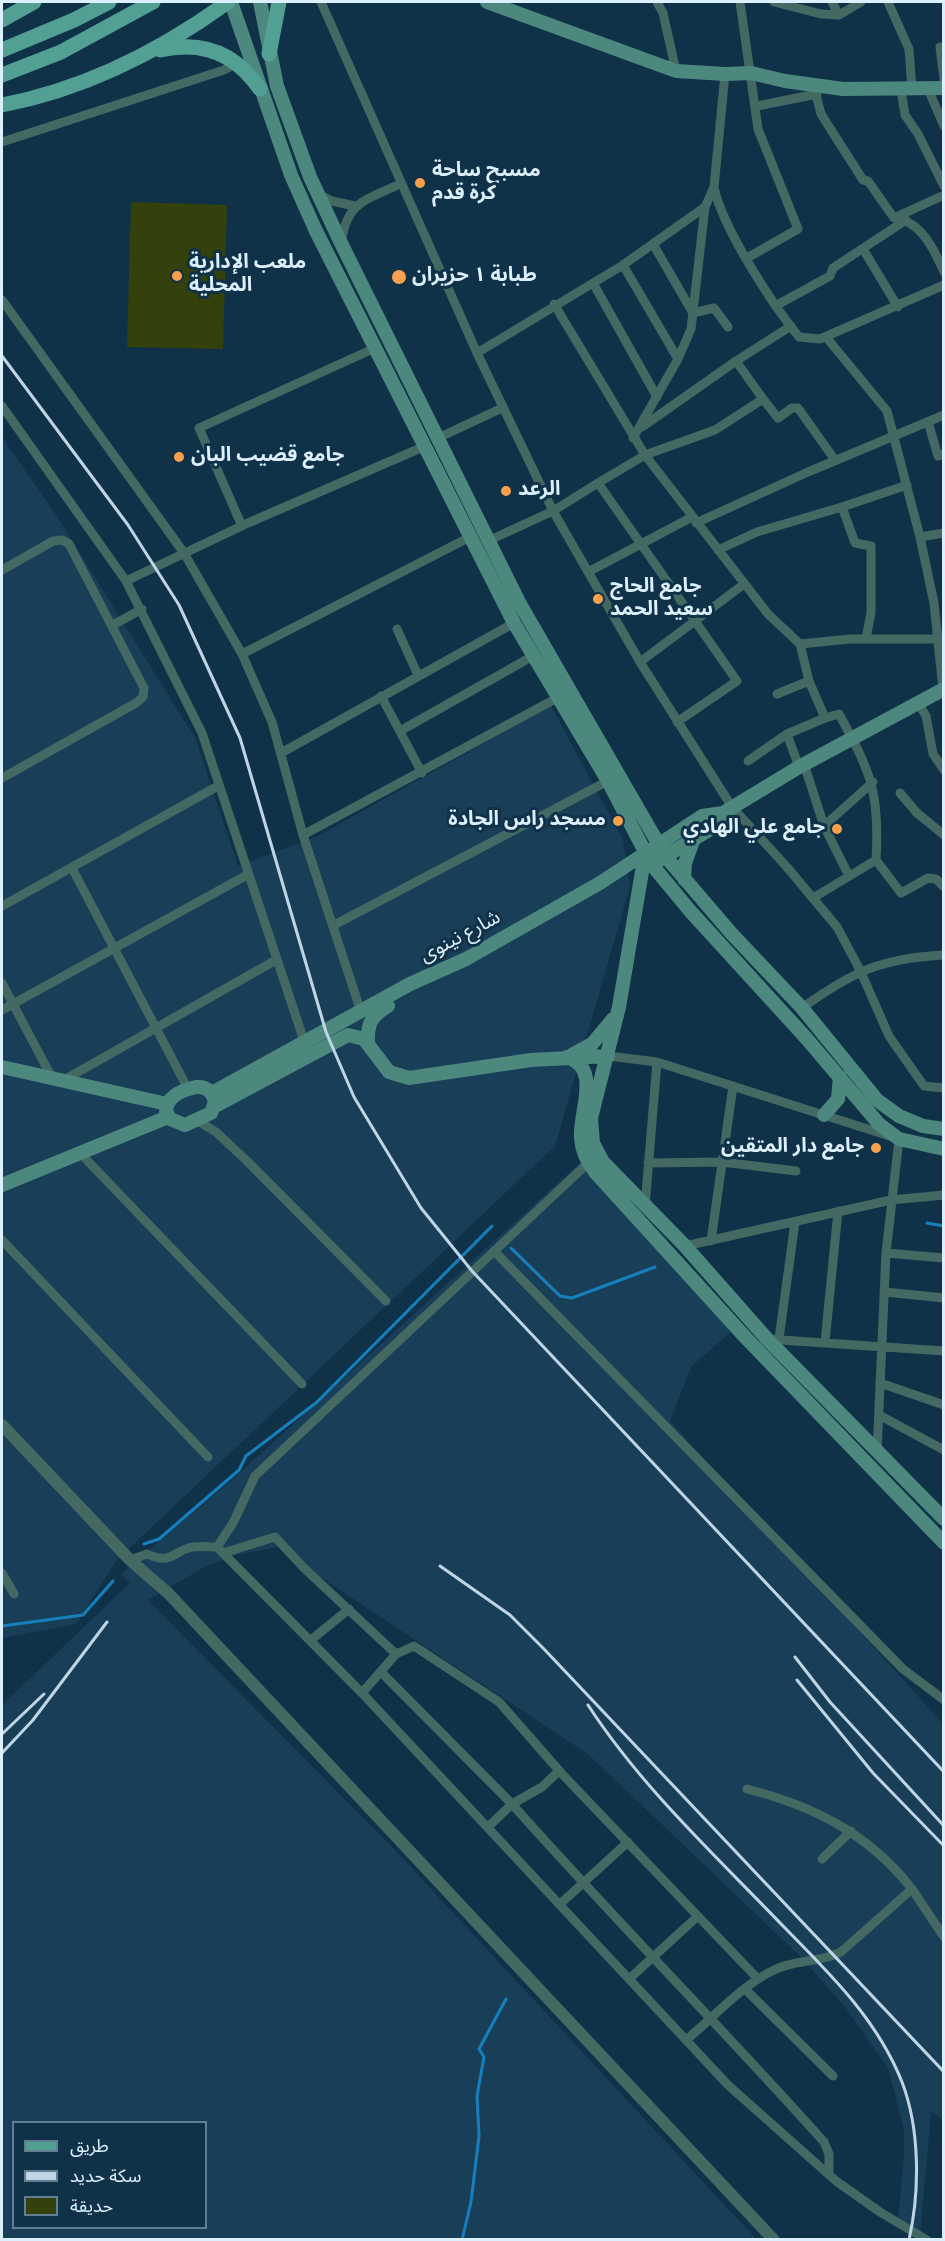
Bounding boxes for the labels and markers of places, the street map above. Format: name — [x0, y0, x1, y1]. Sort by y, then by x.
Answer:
place label: مسبح ساحة كرة قدم — [432, 160, 541, 207]
marker: مسبح ساحة كرة قدم — [413, 176, 427, 190]
place label: ملعب الإدارية المحلية — [189, 252, 306, 299]
place label: طبابة ١ حزيران — [412, 265, 537, 289]
marker: طبابة ١ حزيران — [390, 268, 408, 286]
marker: ملعب الإدارية المحلية — [170, 269, 184, 283]
place label: جامع قضيب البان — [191, 445, 344, 469]
marker: جامع قضيب البان — [172, 450, 186, 464]
place label: الرعد — [518, 479, 560, 503]
marker: الرعد — [499, 484, 513, 498]
place label: جامع الحاج سعيد الحمد — [610, 576, 713, 623]
marker: جامع الحاج سعيد الحمد — [591, 592, 605, 606]
place label: مسجد راس الجادة — [448, 809, 606, 833]
marker: مسجد راس الجادة — [611, 814, 625, 828]
place label: جامع علي الهادي — [683, 817, 825, 841]
marker: جامع علي الهادي — [830, 822, 844, 836]
place label: جامع دار المتقين — [721, 1136, 864, 1160]
marker: جامع دار المتقين — [869, 1141, 883, 1155]

